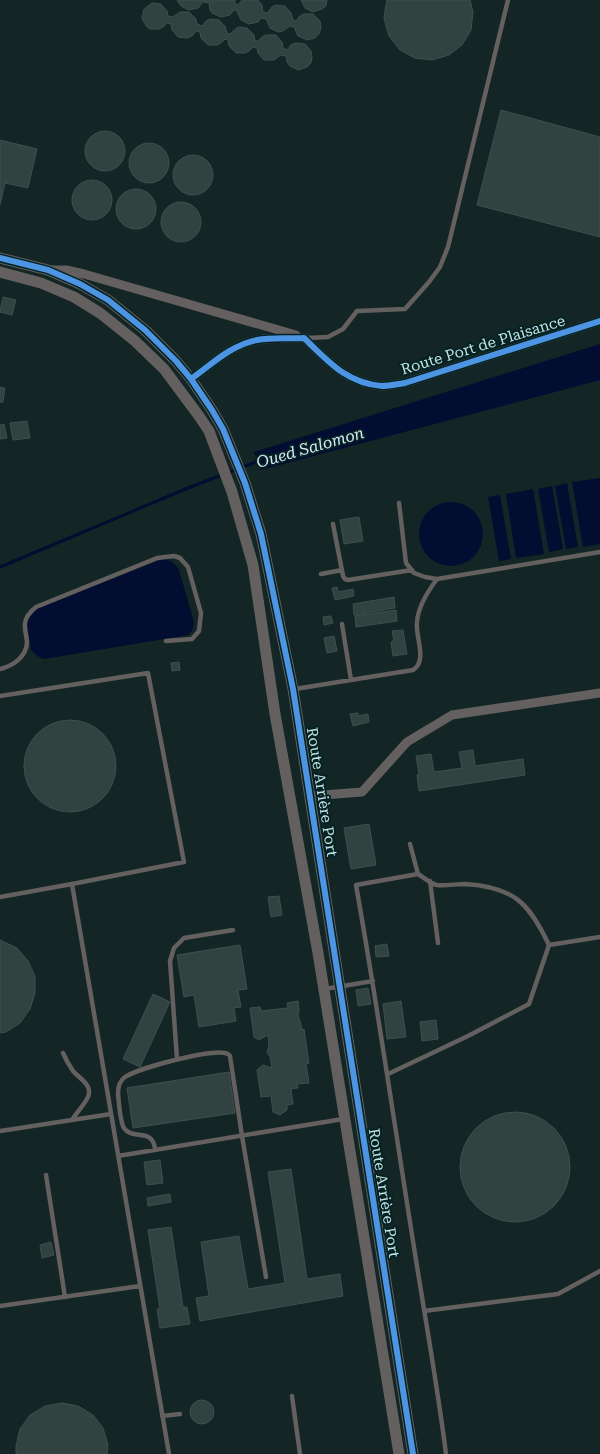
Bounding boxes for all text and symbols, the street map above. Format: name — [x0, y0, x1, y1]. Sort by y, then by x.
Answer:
street label: Route Port de Plaisance — [399, 311, 567, 379]
water label: Oued Salomon — [254, 423, 366, 472]
street label: Route Arrière Port — [303, 726, 341, 858]
street label: Route Arrière Port — [365, 1127, 403, 1259]

